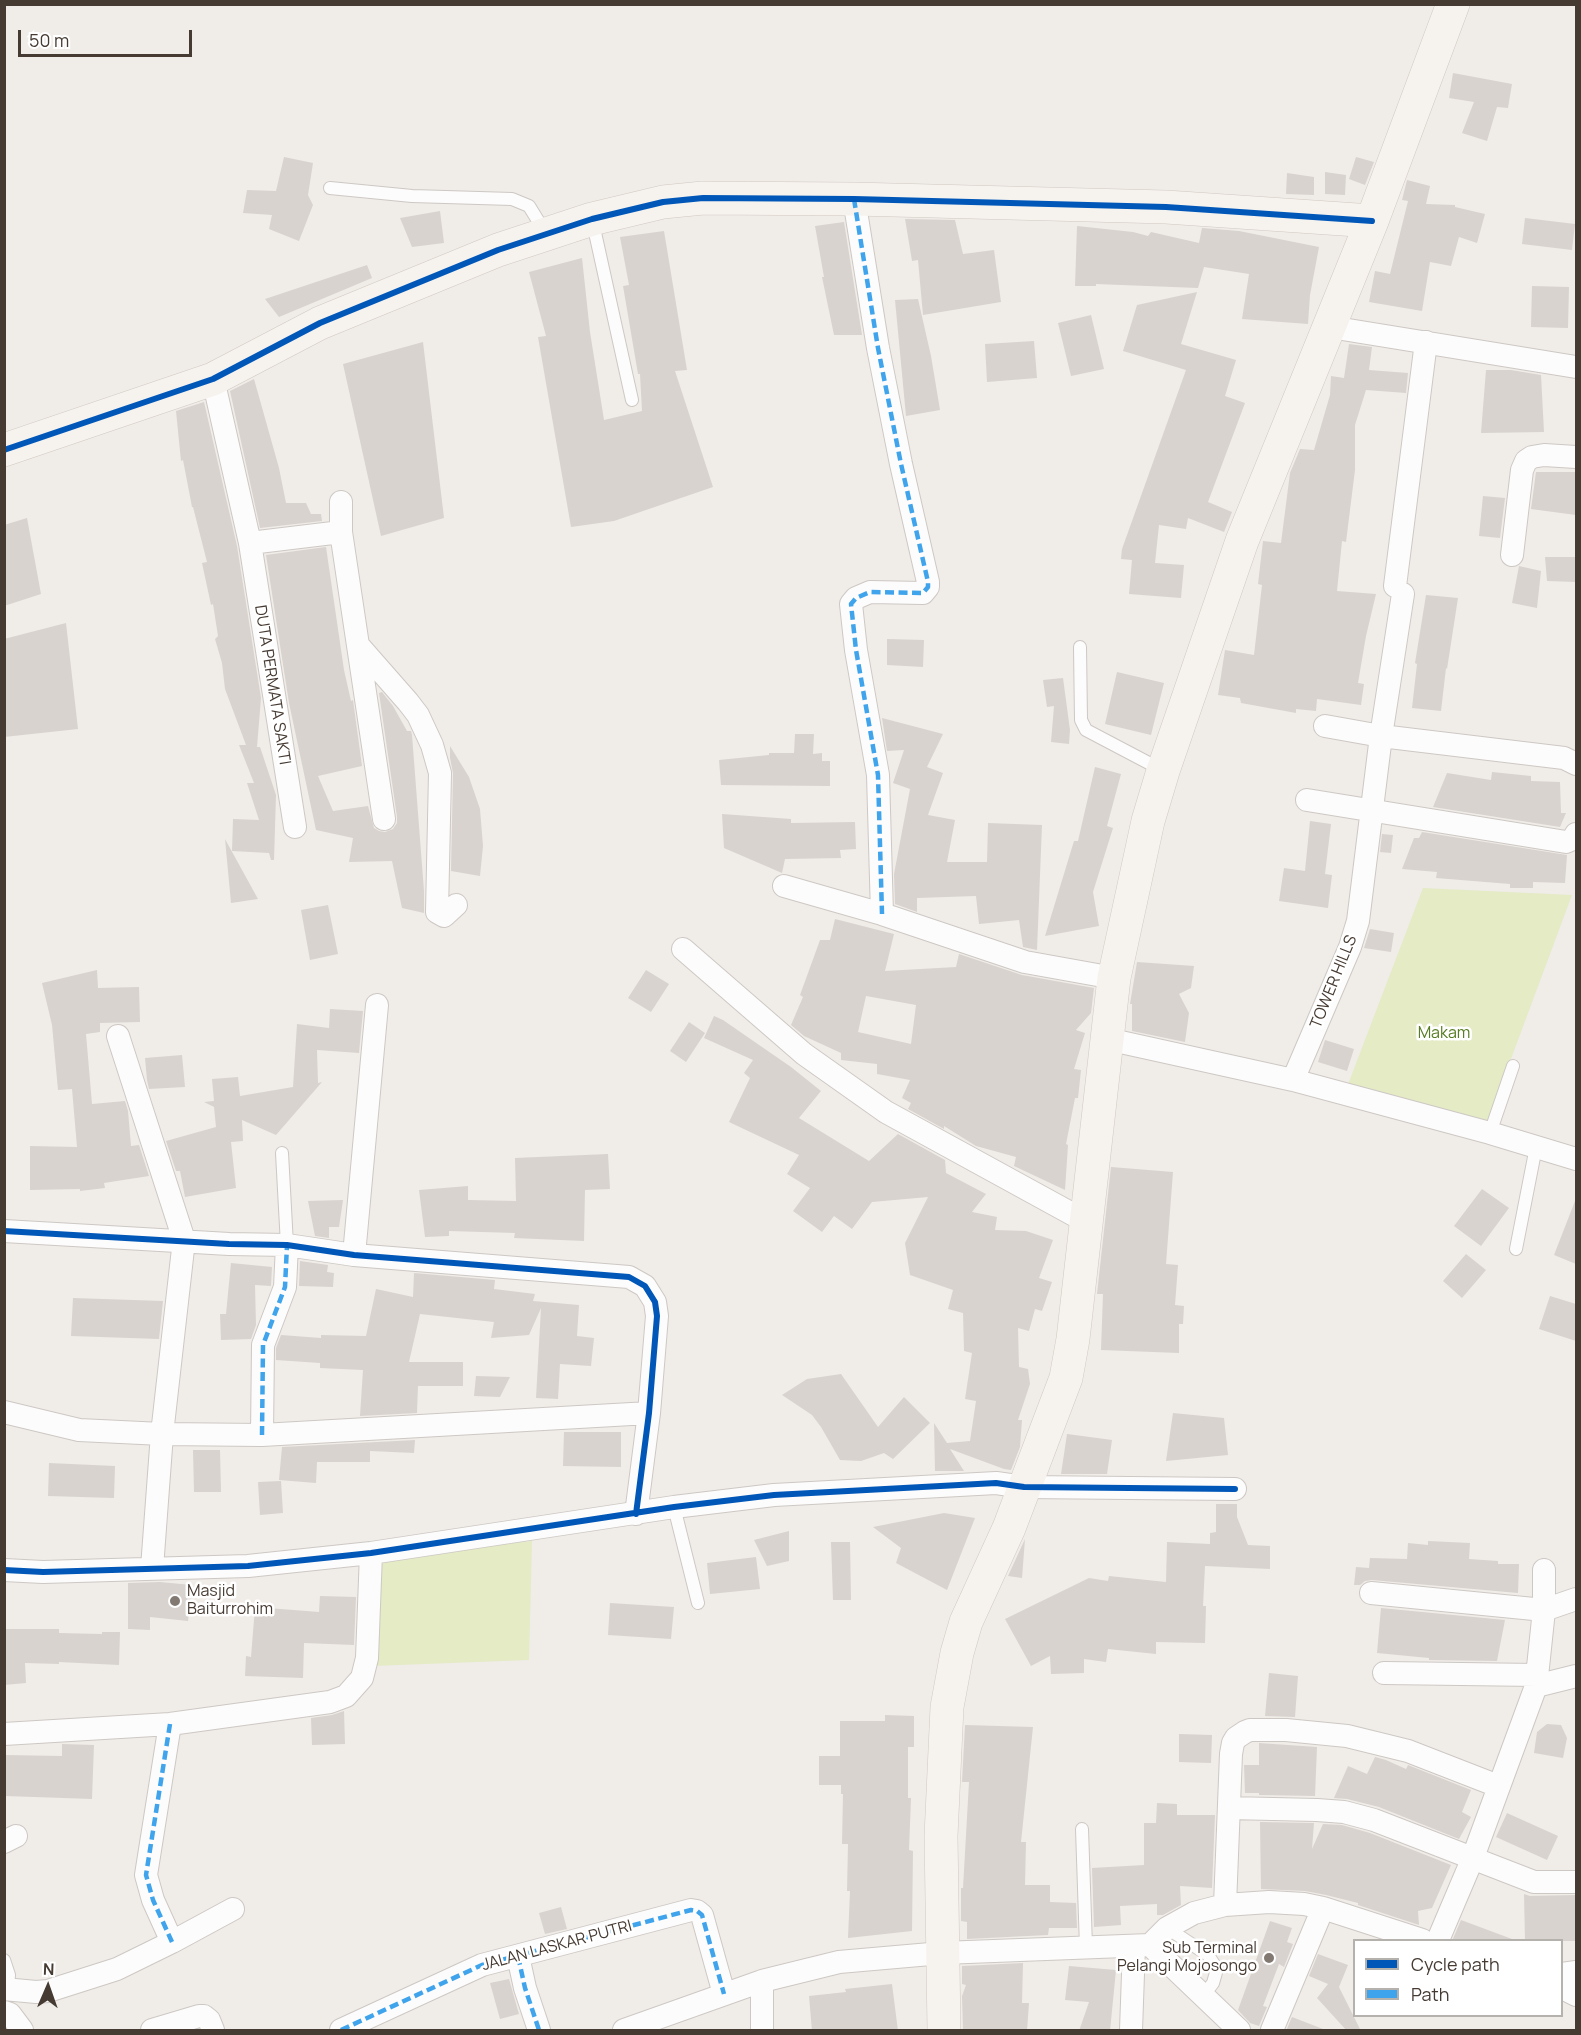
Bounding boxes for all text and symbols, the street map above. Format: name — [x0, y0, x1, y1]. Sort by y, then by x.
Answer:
scale bar — [21, 18, 195, 56]
text: 50 m — [29, 28, 69, 52]
street label: DUTA PERMATA SAKTI — [250, 604, 294, 766]
street label: TOWER HILLS — [1307, 933, 1361, 1031]
park label: Makam — [1418, 1024, 1470, 1044]
place label: Masjid Baiturrohim — [187, 1582, 273, 1620]
marker: Masjid Baiturrohim — [168, 1594, 182, 1608]
street label: JALAN LASKAR PUTRI — [480, 1917, 634, 1975]
place label: Sub Terminal Pelangi Mojosongo — [1117, 1939, 1257, 1977]
legend — [1353, 1939, 1563, 2017]
marker: Sub Terminal Pelangi Mojosongo — [1262, 1951, 1276, 1965]
text: Cycle path — [1411, 1952, 1500, 1976]
north arrow — [18, 1957, 78, 2017]
text: N — [42, 1958, 55, 1980]
text: Path — [1411, 1982, 1449, 2006]

